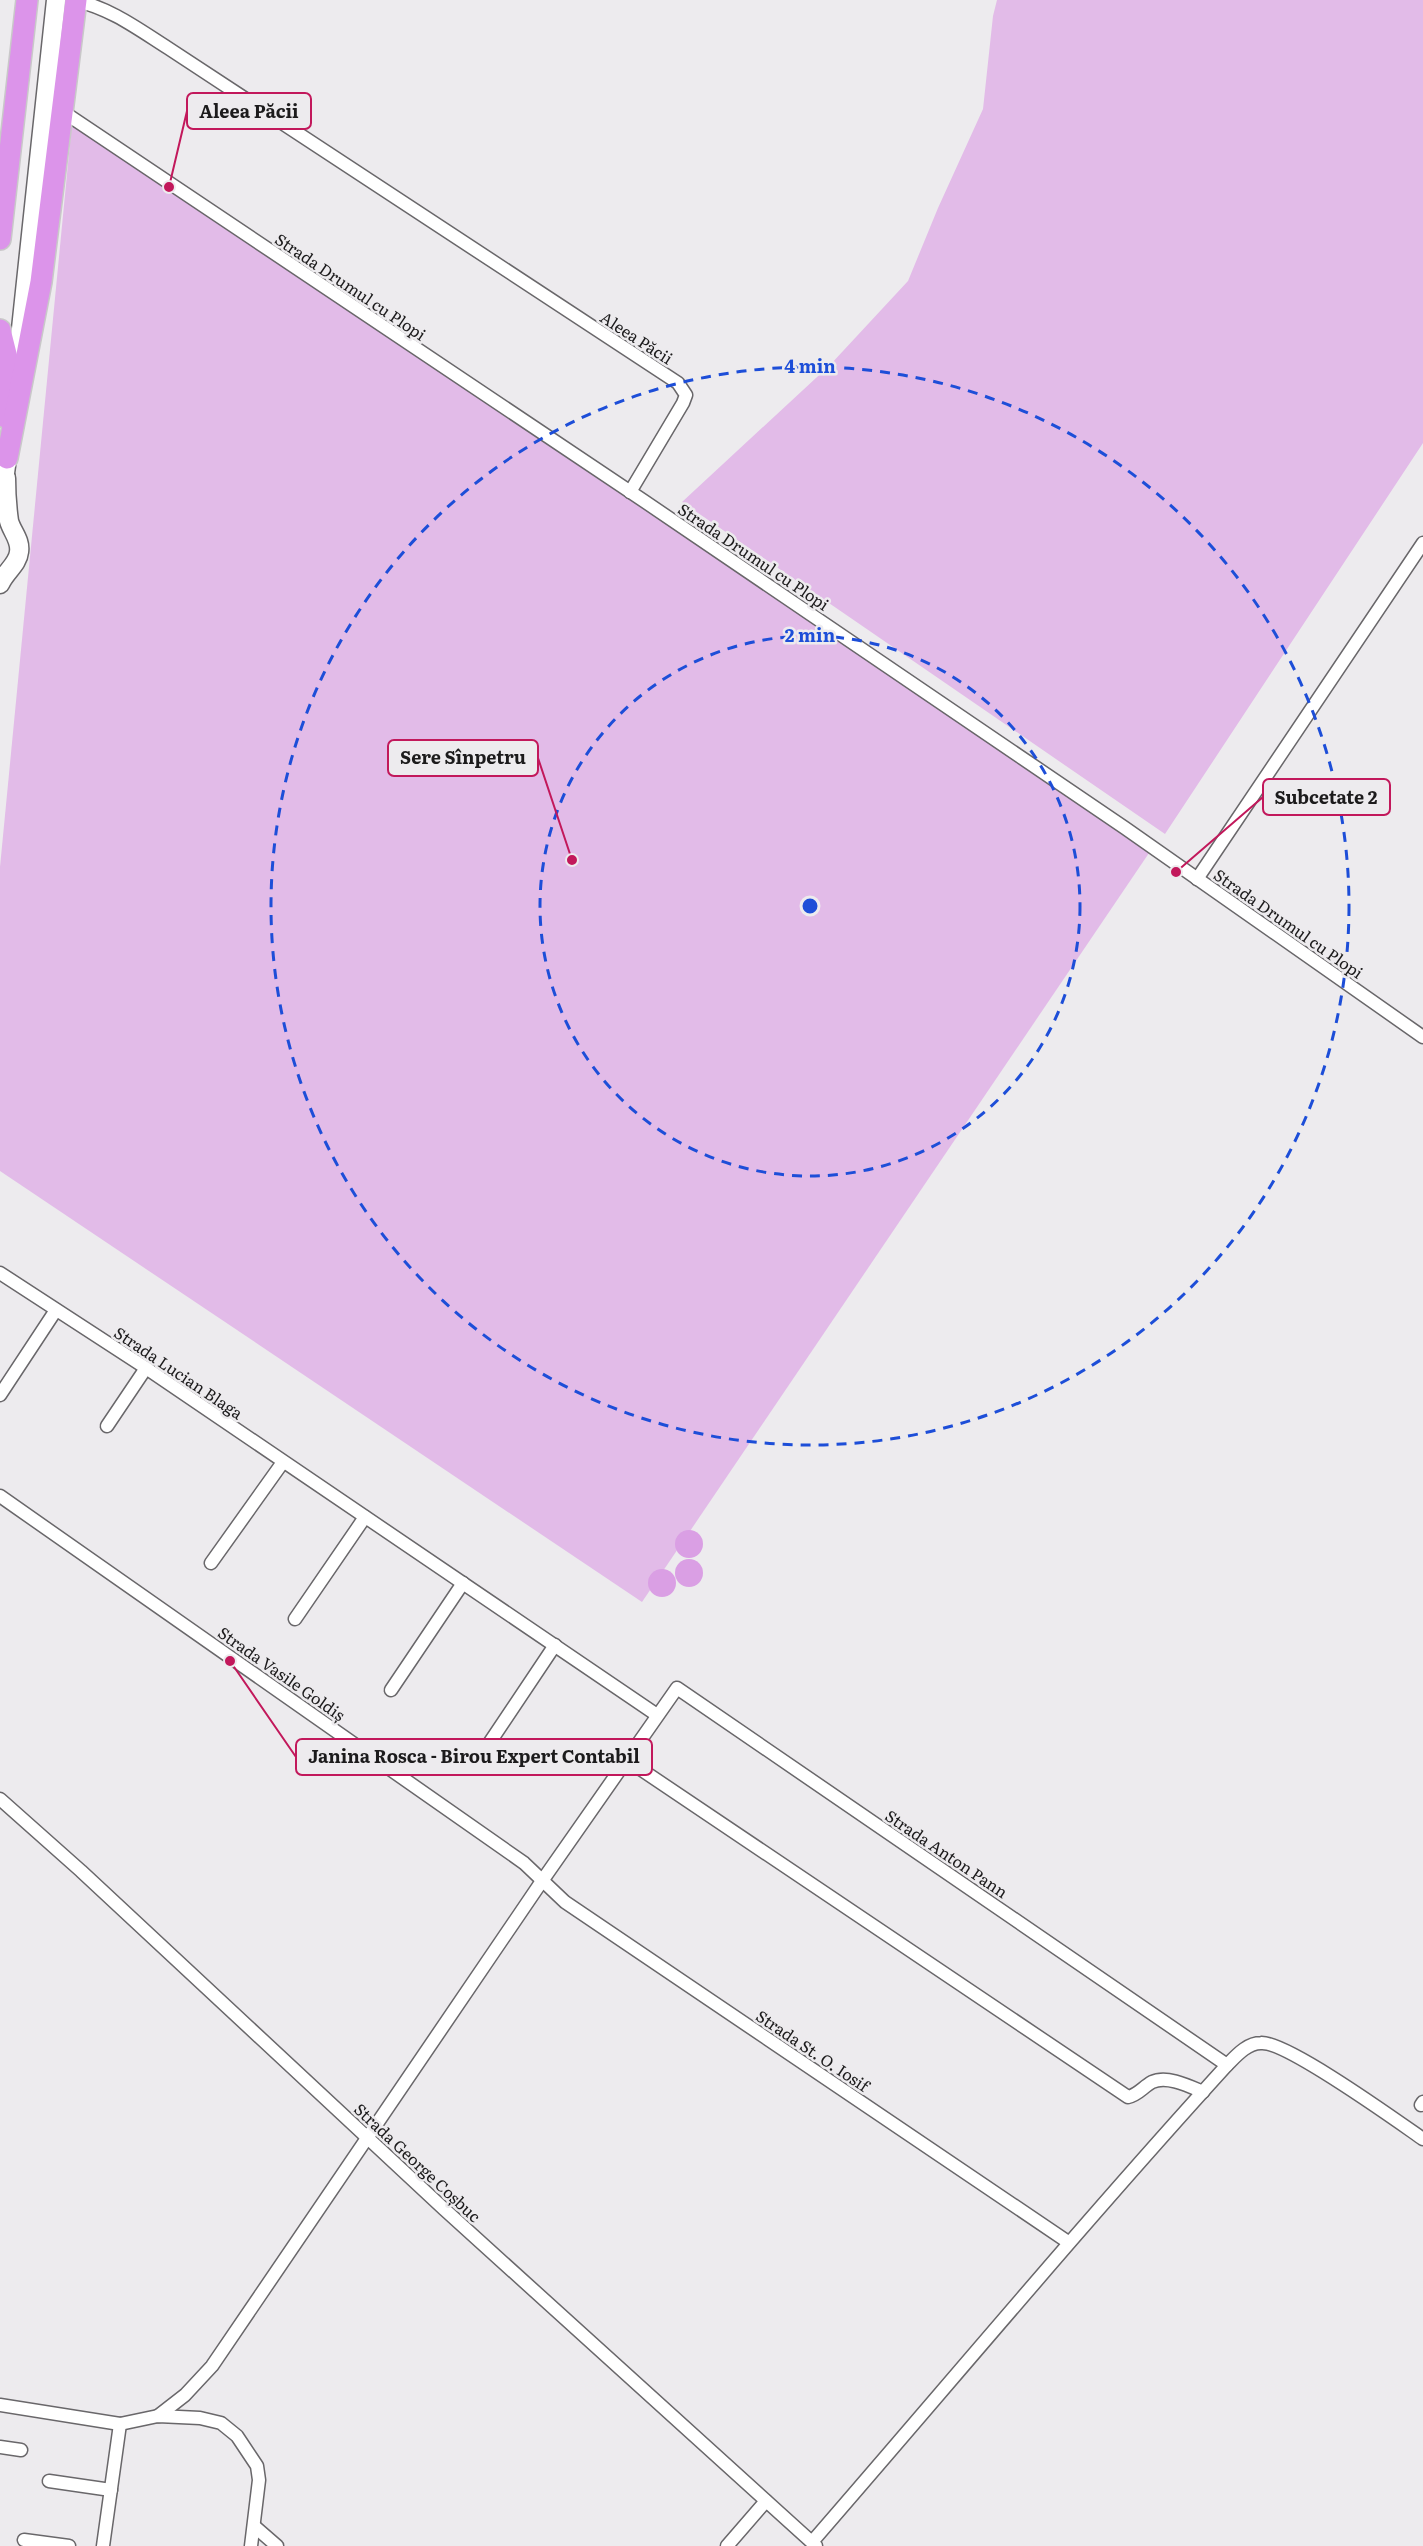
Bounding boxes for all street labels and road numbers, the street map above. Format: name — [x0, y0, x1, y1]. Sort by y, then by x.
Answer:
street label: Strada Drumul cu Plopi — [271, 226, 431, 346]
street label: Aleea Păcii — [596, 305, 678, 369]
street label: Strada Drumul cu Plopi — [674, 496, 834, 616]
street label: Strada Drumul cu Plopi — [1209, 862, 1369, 984]
street label: Strada Lucian Blaga — [110, 1320, 249, 1424]
street label: Strada Vasile Goldiș — [214, 1620, 350, 1726]
street label: Strada Anton Pann — [881, 1803, 1013, 1903]
street label: Strada St. O. Iosif — [752, 2003, 876, 2098]
street label: Strada George Coșbuc — [349, 2097, 487, 2227]

